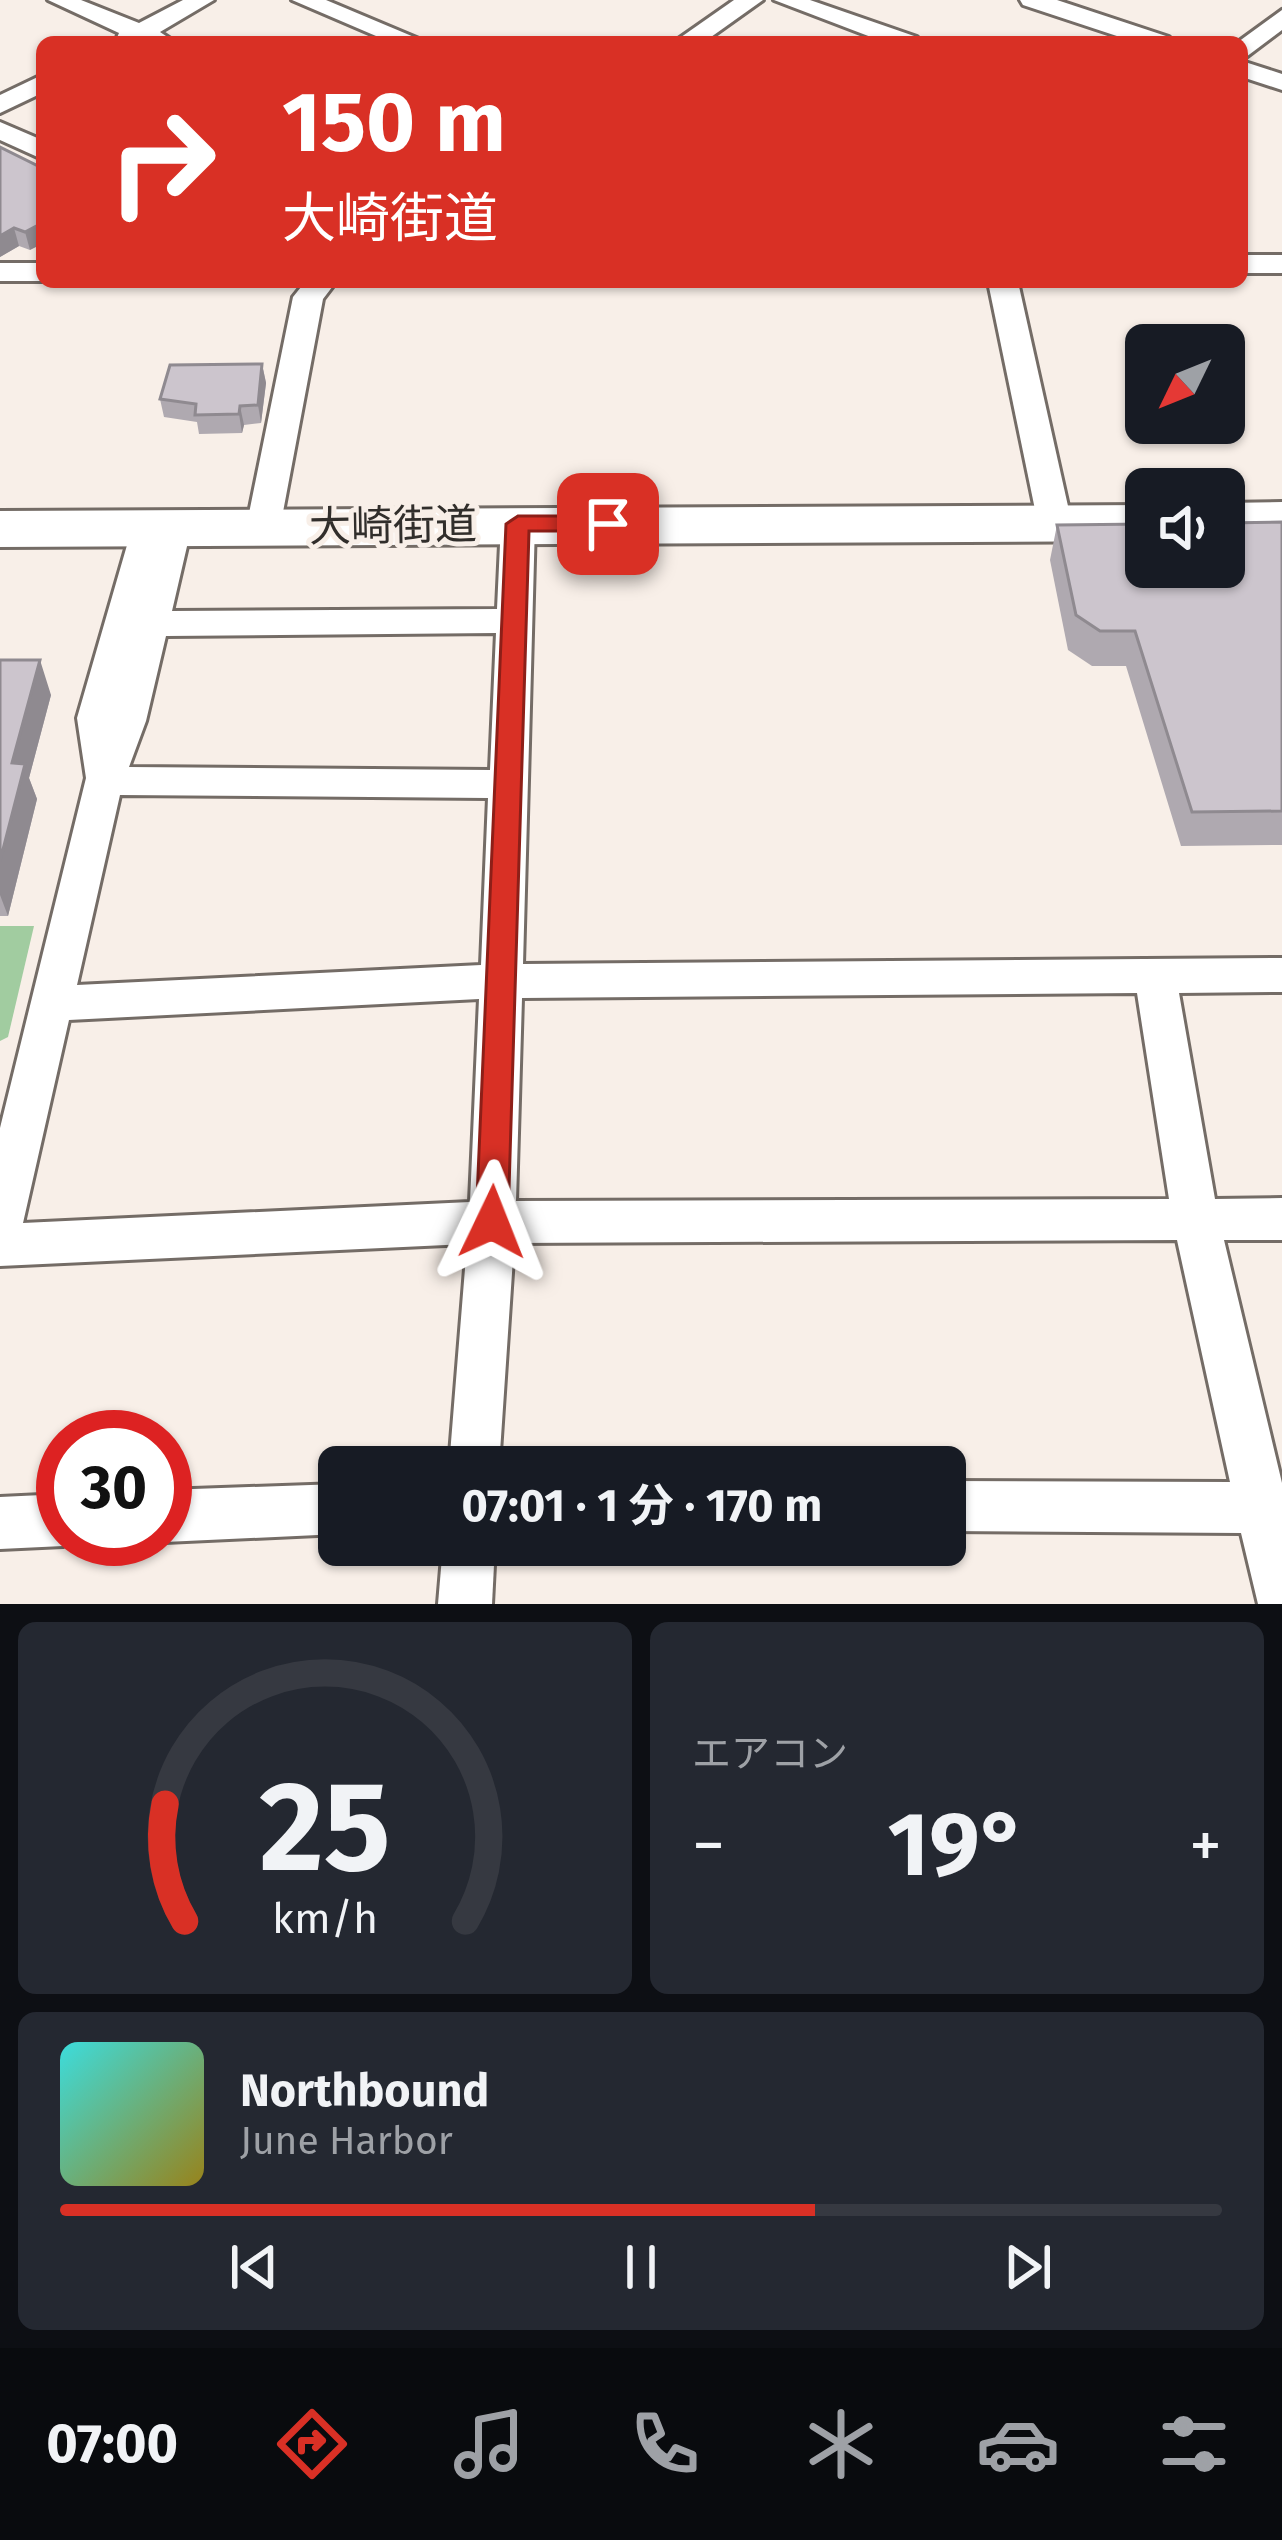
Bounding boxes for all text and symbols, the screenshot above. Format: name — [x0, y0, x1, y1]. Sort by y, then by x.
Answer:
text: 150 m — [282, 72, 506, 173]
icon: right — [84, 84, 240, 240]
text: 大崎街道 — [282, 187, 498, 251]
north arrow — [1125, 324, 1245, 444]
map controls — [1125, 324, 1245, 588]
button: sound — [1125, 468, 1245, 588]
pin — [557, 473, 659, 575]
icon: arrive — [575, 491, 641, 557]
street label: 大崎街道 — [309, 500, 477, 552]
position arrow — [429, 1159, 555, 1285]
speed limit sign: 30 — [36, 1410, 192, 1566]
text: 07:01 · 1 分 · 170 m — [462, 1479, 822, 1533]
text: エアコン — [692, 1731, 848, 1777]
text: 25 — [259, 1753, 391, 1903]
text: 19° — [888, 1791, 1027, 1899]
text: − — [692, 1806, 725, 1885]
text: + — [1189, 1806, 1222, 1885]
text: km/h — [272, 1893, 378, 1944]
text: Northbound — [240, 2064, 489, 2118]
text: June Harbor — [240, 2118, 453, 2164]
icon: previous — [221, 2234, 287, 2300]
icon: pause — [608, 2234, 674, 2300]
icon: next — [995, 2234, 1061, 2300]
icon: directions — [270, 2402, 354, 2486]
icon: music — [447, 2402, 531, 2486]
icon: phone — [623, 2402, 707, 2486]
icon: climate — [799, 2402, 883, 2486]
icon: car — [976, 2402, 1060, 2486]
icon: filters — [1152, 2402, 1236, 2486]
text: 07:00 — [46, 2412, 178, 2476]

